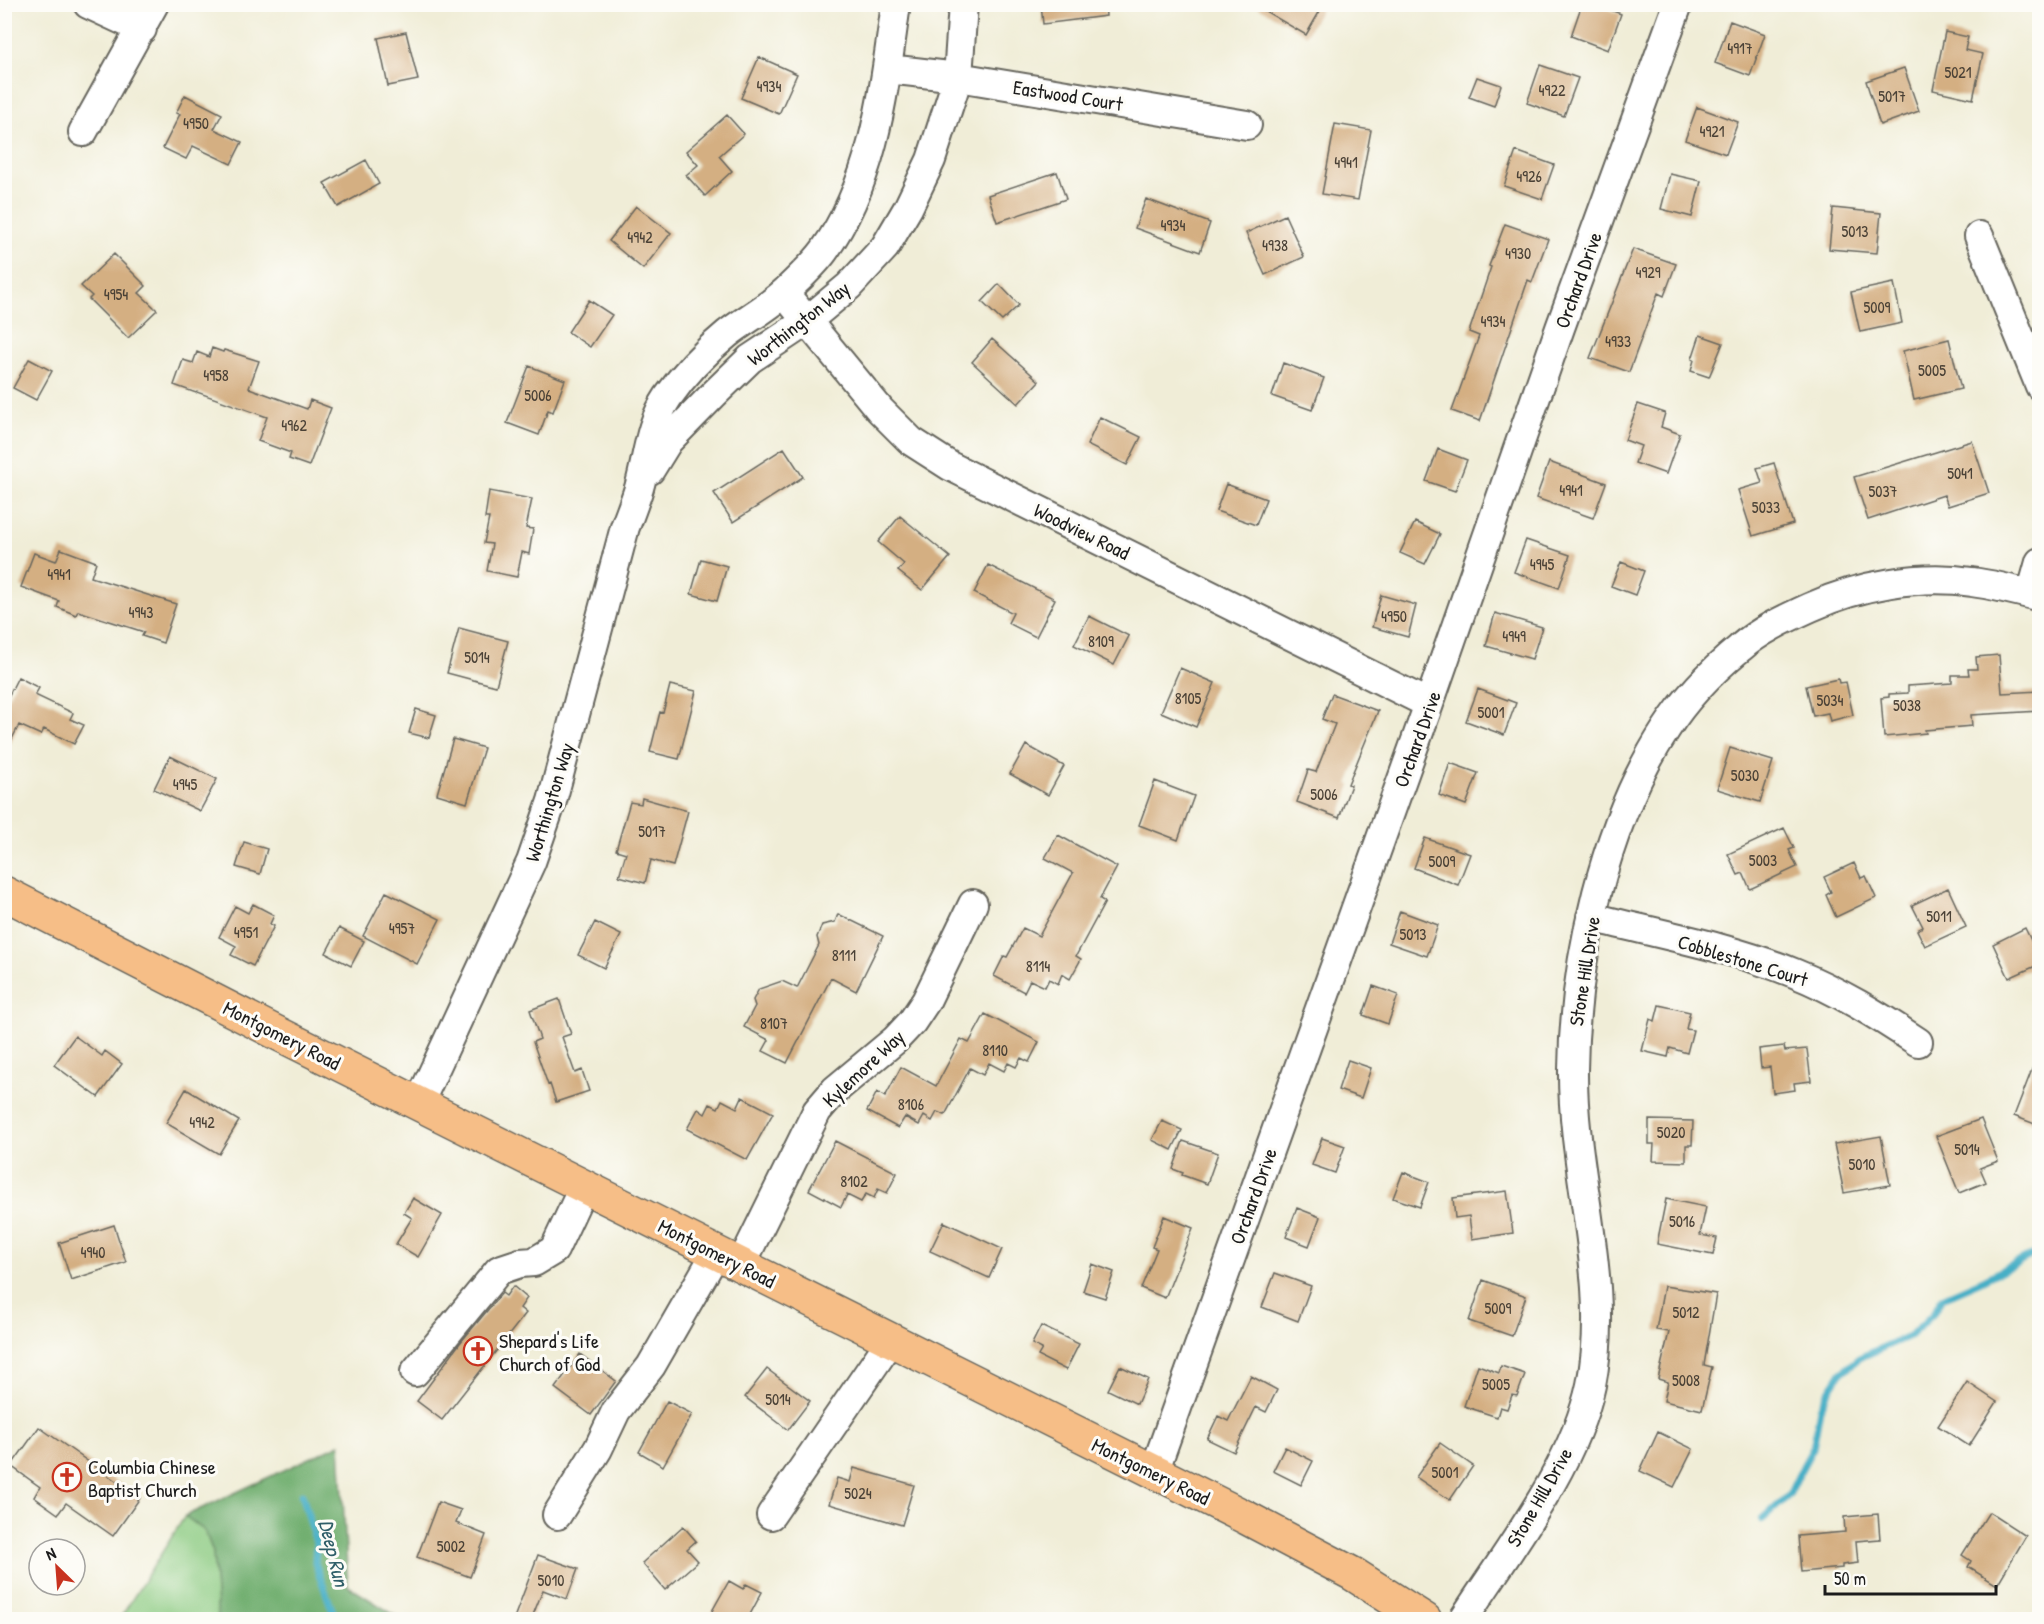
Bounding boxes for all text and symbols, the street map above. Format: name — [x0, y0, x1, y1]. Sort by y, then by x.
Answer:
house number: 4917 — [1727, 37, 1753, 59]
house number: 5021 — [1944, 61, 1972, 83]
street label: Eastwood Court — [1011, 73, 1126, 117]
house number: 4934 — [756, 75, 782, 97]
house number: 4922 — [1539, 79, 1566, 101]
house number: 5017 — [1878, 85, 1906, 107]
house number: 4950 — [183, 112, 209, 134]
house number: 4921 — [1699, 120, 1725, 142]
house number: 4941 — [1334, 151, 1358, 173]
house number: 4926 — [1516, 165, 1542, 187]
house number: 4934 — [1160, 214, 1186, 236]
house number: 5013 — [1842, 220, 1868, 242]
house number: 4942 — [627, 226, 653, 248]
street label: Orchard Drive — [1548, 228, 1608, 332]
house number: 4938 — [1262, 234, 1288, 256]
house number: 4930 — [1505, 242, 1531, 264]
house number: 4929 — [1635, 261, 1661, 283]
street label: Worthington Way — [741, 275, 855, 371]
house number: 4954 — [104, 283, 128, 305]
house number: 5009 — [1864, 296, 1891, 318]
house number: 4934 — [1480, 310, 1506, 332]
house number: 4933 — [1605, 330, 1631, 352]
house number: 5005 — [1918, 359, 1946, 381]
house number: 4958 — [203, 364, 229, 386]
house number: 5006 — [524, 384, 552, 406]
house number: 4962 — [281, 414, 307, 436]
house number: 5041 — [1947, 462, 1973, 484]
house number: 4941 — [1559, 479, 1583, 501]
house number: 5037 — [1868, 480, 1898, 502]
street label: Woodview Road — [1030, 496, 1135, 566]
house number: 5033 — [1752, 496, 1780, 518]
house number: 4945 — [1530, 553, 1555, 575]
house number: 4941 — [47, 563, 71, 585]
house number: 4943 — [128, 601, 154, 623]
house number: 4950 — [1381, 605, 1407, 627]
house number: 4949 — [1502, 625, 1526, 647]
house number: 8109 — [1088, 630, 1114, 652]
house number: 5014 — [464, 646, 490, 668]
house number: 8105 — [1175, 687, 1202, 709]
street label: Orchard Drive — [1387, 687, 1447, 791]
house number: 5034 — [1816, 689, 1844, 711]
house number: 5038 — [1893, 694, 1921, 716]
house number: 5001 — [1478, 701, 1505, 723]
street label: Worthington Way — [518, 739, 580, 865]
house number: 5030 — [1731, 764, 1759, 786]
house number: 4945 — [173, 773, 198, 795]
house number: 5006 — [1310, 783, 1338, 805]
house number: 5017 — [638, 820, 666, 842]
house number: 5003 — [1749, 849, 1777, 871]
house number: 5009 — [1429, 850, 1456, 872]
house number: 5011 — [1926, 905, 1952, 927]
street label: Stone Hill Drive — [1562, 914, 1606, 1028]
house number: 4957 — [389, 917, 415, 939]
house number: 4951 — [234, 921, 258, 943]
house number: 5013 — [1400, 923, 1426, 945]
street label: Cobblestone Court — [1675, 927, 1812, 993]
house number: 8111 — [832, 944, 856, 966]
house number: 8114 — [1026, 955, 1050, 977]
street label: Montgomery Road — [219, 994, 345, 1076]
house number: 8107 — [760, 1012, 788, 1034]
street label: Kylemore Way — [816, 1023, 910, 1113]
house number: 8110 — [982, 1039, 1008, 1061]
house number: 8106 — [898, 1093, 924, 1115]
house number: 4942 — [189, 1111, 215, 1133]
house number: 5020 — [1657, 1121, 1685, 1143]
house number: 5014 — [1954, 1138, 1980, 1160]
street label: Orchard Drive — [1223, 1144, 1283, 1248]
house number: 5010 — [1849, 1153, 1875, 1175]
house number: 8102 — [840, 1170, 868, 1192]
house number: 5016 — [1669, 1210, 1695, 1232]
street label: Montgomery Road — [654, 1212, 780, 1294]
house number: 4940 — [80, 1241, 106, 1263]
house number: 5009 — [1485, 1297, 1512, 1319]
house number: 5012 — [1672, 1301, 1700, 1323]
place label: Shepard's Life Church of God — [499, 1327, 600, 1377]
church icon: Shepard's Life Church of God — [462, 1335, 494, 1367]
house number: 5008 — [1672, 1369, 1700, 1391]
house number: 5005 — [1482, 1373, 1510, 1395]
house number: 5014 — [765, 1388, 791, 1410]
street label: Montgomery Road — [1088, 1431, 1215, 1511]
street label: Stone Hill Drive — [1500, 1442, 1578, 1552]
place label: Columbia Chinese Baptist Church — [88, 1453, 216, 1503]
church icon: Columbia Chinese Baptist Church — [51, 1461, 83, 1493]
house number: 5001 — [1432, 1461, 1459, 1483]
house number: 5024 — [844, 1482, 872, 1504]
water label: Deep Run — [312, 1517, 357, 1591]
house number: 5002 — [437, 1535, 466, 1557]
north arrow — [27, 1537, 87, 1597]
text: N — [42, 1541, 60, 1565]
scale bar — [1825, 1558, 1996, 1596]
text: 50 m — [1834, 1566, 1866, 1591]
house number: 5010 — [538, 1569, 564, 1591]

